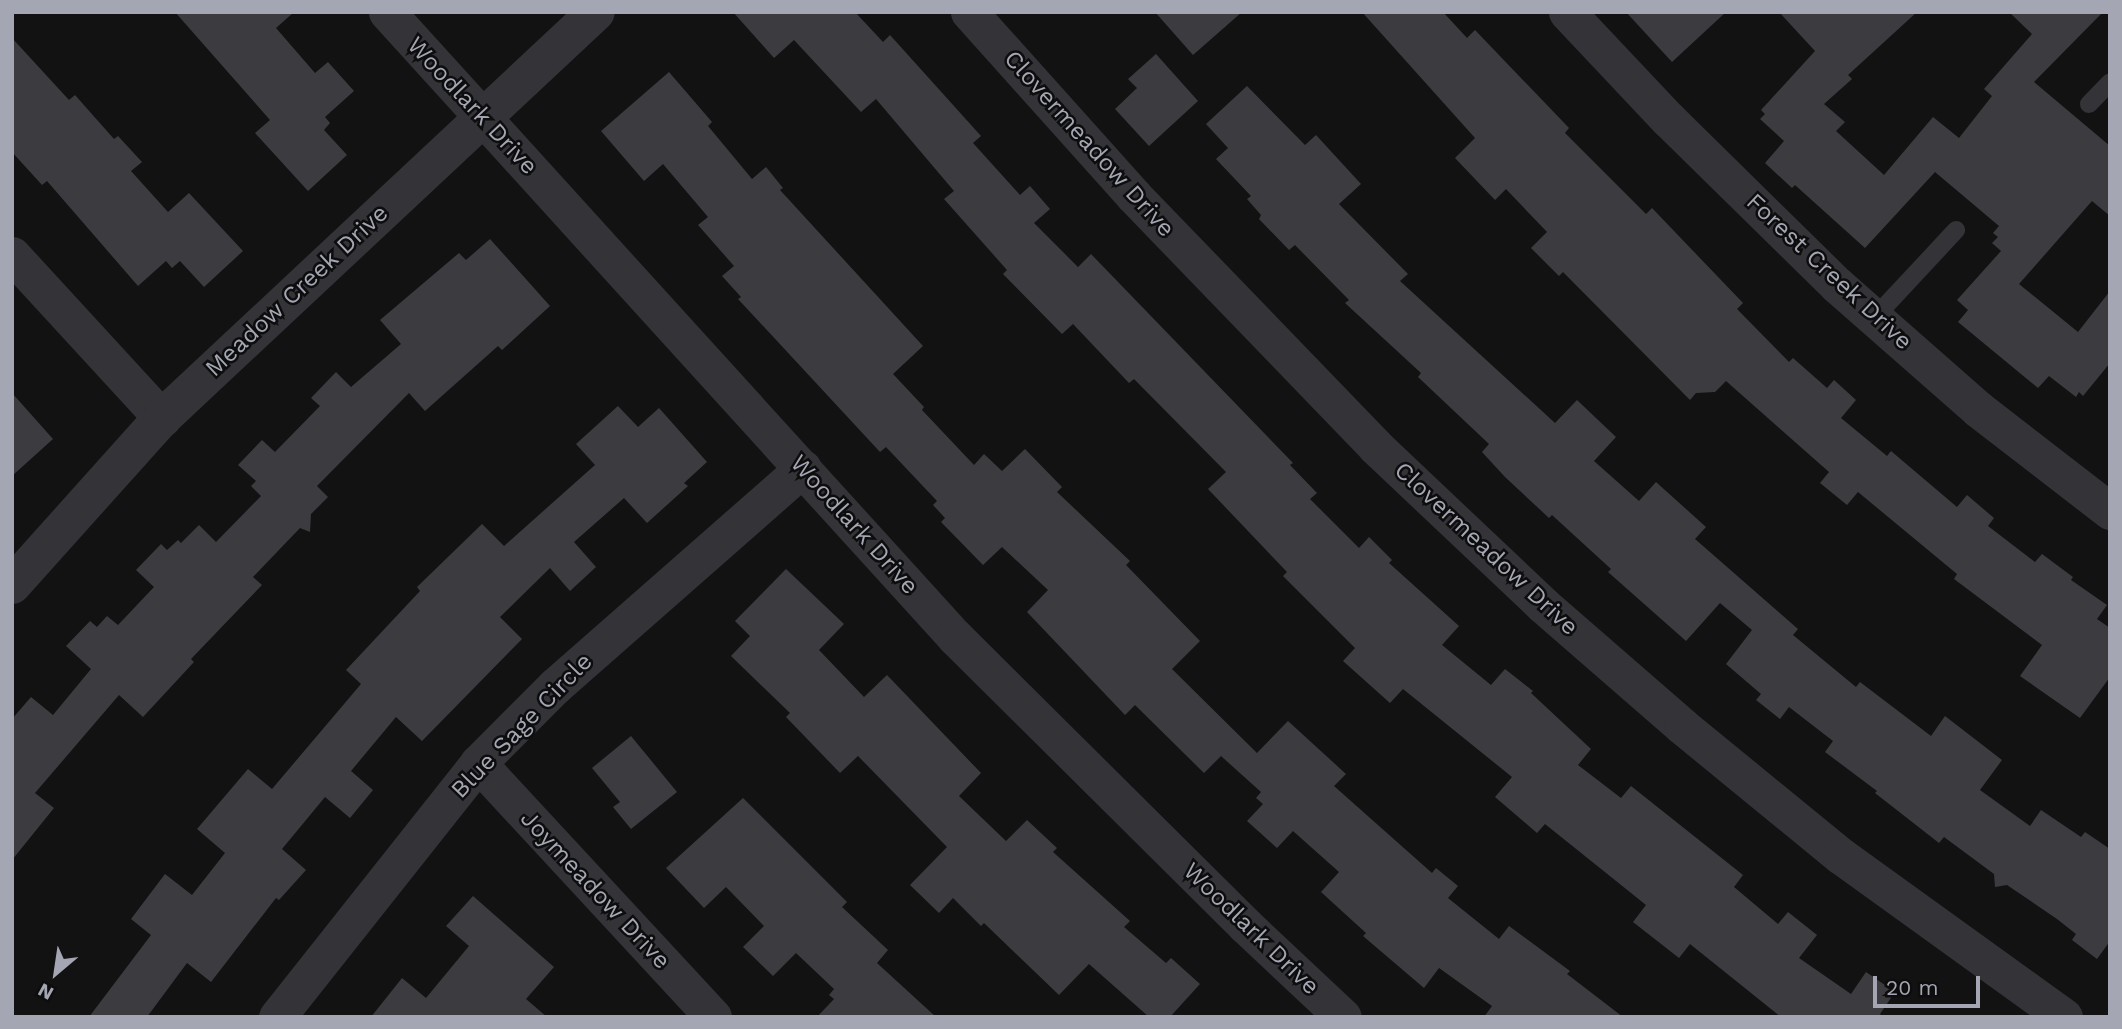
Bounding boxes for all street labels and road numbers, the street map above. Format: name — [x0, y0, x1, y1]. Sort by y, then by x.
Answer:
street label: Woodlark Drive — [401, 31, 543, 181]
street label: Clovermeadow Drive — [997, 45, 1181, 243]
street label: Forest Creek Drive — [1740, 188, 1918, 356]
street label: Meadow Creek Drive — [199, 199, 395, 383]
street label: Woodlark Drive — [784, 449, 924, 601]
street label: Clovermeadow Drive — [1388, 456, 1584, 642]
street label: Blue Sage Circle — [446, 648, 598, 804]
street label: Joymeadow Drive — [514, 804, 676, 976]
street label: Woodlark Drive — [1177, 857, 1325, 1001]

